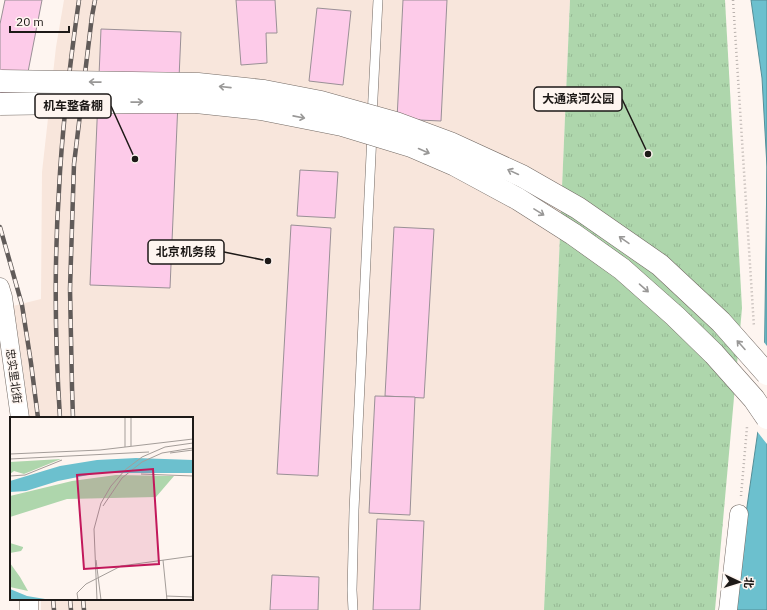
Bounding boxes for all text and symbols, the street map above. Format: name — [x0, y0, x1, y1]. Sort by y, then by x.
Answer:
scale bar — [10, 8, 69, 34]
text: 20 m — [16, 14, 44, 29]
one-way arrow — [89, 78, 102, 86]
one-way arrow — [219, 83, 232, 91]
callout: 大通滨河公园 — [534, 87, 622, 111]
text: 大通滨河公园 — [542, 91, 614, 106]
callout: 机车整备棚 — [35, 94, 111, 118]
text: 机车整备棚 — [43, 98, 103, 113]
one-way arrow — [130, 98, 143, 106]
one-way arrow — [292, 113, 305, 121]
one-way arrow — [417, 148, 429, 156]
one-way arrow — [507, 168, 519, 175]
one-way arrow — [533, 208, 544, 216]
one-way arrow — [619, 236, 630, 244]
callout: 北京机务段 — [148, 240, 224, 264]
text: 北京机务段 — [156, 244, 216, 259]
one-way arrow — [638, 284, 649, 293]
one-way arrow — [737, 340, 746, 350]
street label: 忠实里北街 — [3, 348, 25, 404]
inset map — [10, 417, 193, 600]
north arrow — [719, 562, 759, 602]
text: 北 — [742, 577, 756, 589]

